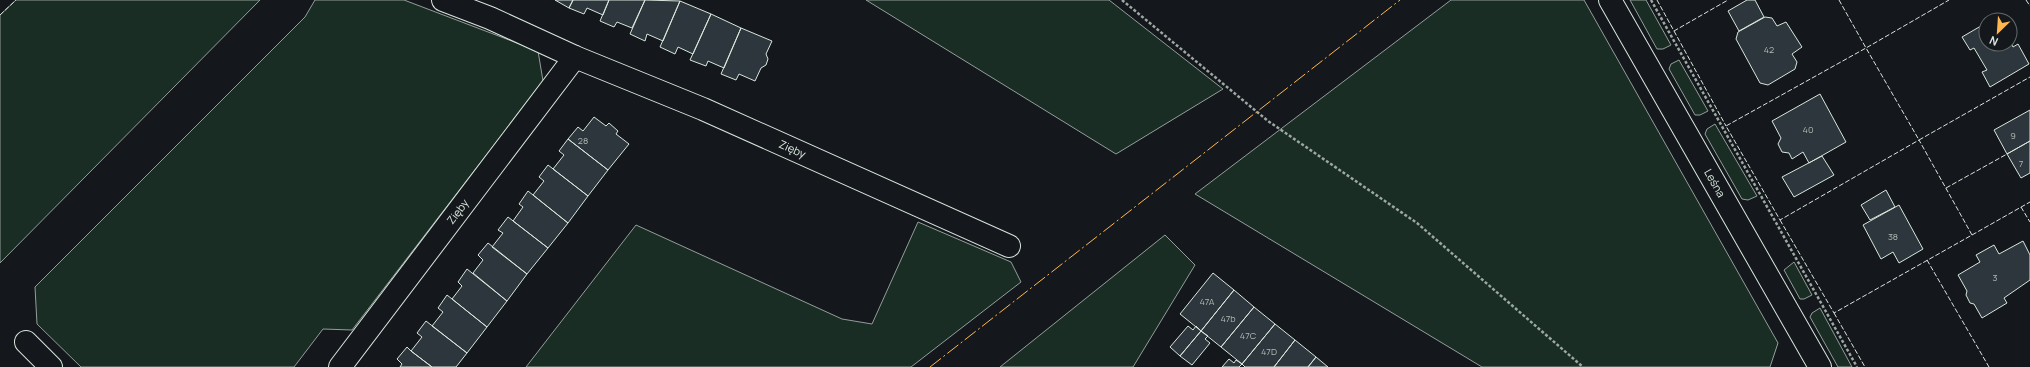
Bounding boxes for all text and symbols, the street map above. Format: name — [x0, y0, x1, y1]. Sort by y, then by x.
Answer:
north arrow — [1978, 12, 2018, 52]
text: N — [1987, 33, 2000, 50]
house number: 42 — [1764, 43, 1774, 56]
house number: 40 — [1803, 123, 1813, 136]
house number: 9 — [2010, 129, 2016, 142]
house number: 28 — [578, 134, 588, 147]
street label: Zięby — [777, 136, 809, 161]
house number: 7 — [2019, 157, 2024, 170]
street label: Leśna — [1701, 166, 1729, 200]
street label: Zięby — [443, 196, 472, 227]
house number: 38 — [1888, 230, 1898, 243]
house number: 3 — [1993, 271, 1998, 284]
house number: 47A — [1199, 295, 1215, 308]
house number: 47b — [1220, 312, 1236, 325]
house number: 47C — [1240, 329, 1257, 342]
house number: 47D — [1261, 345, 1277, 358]

